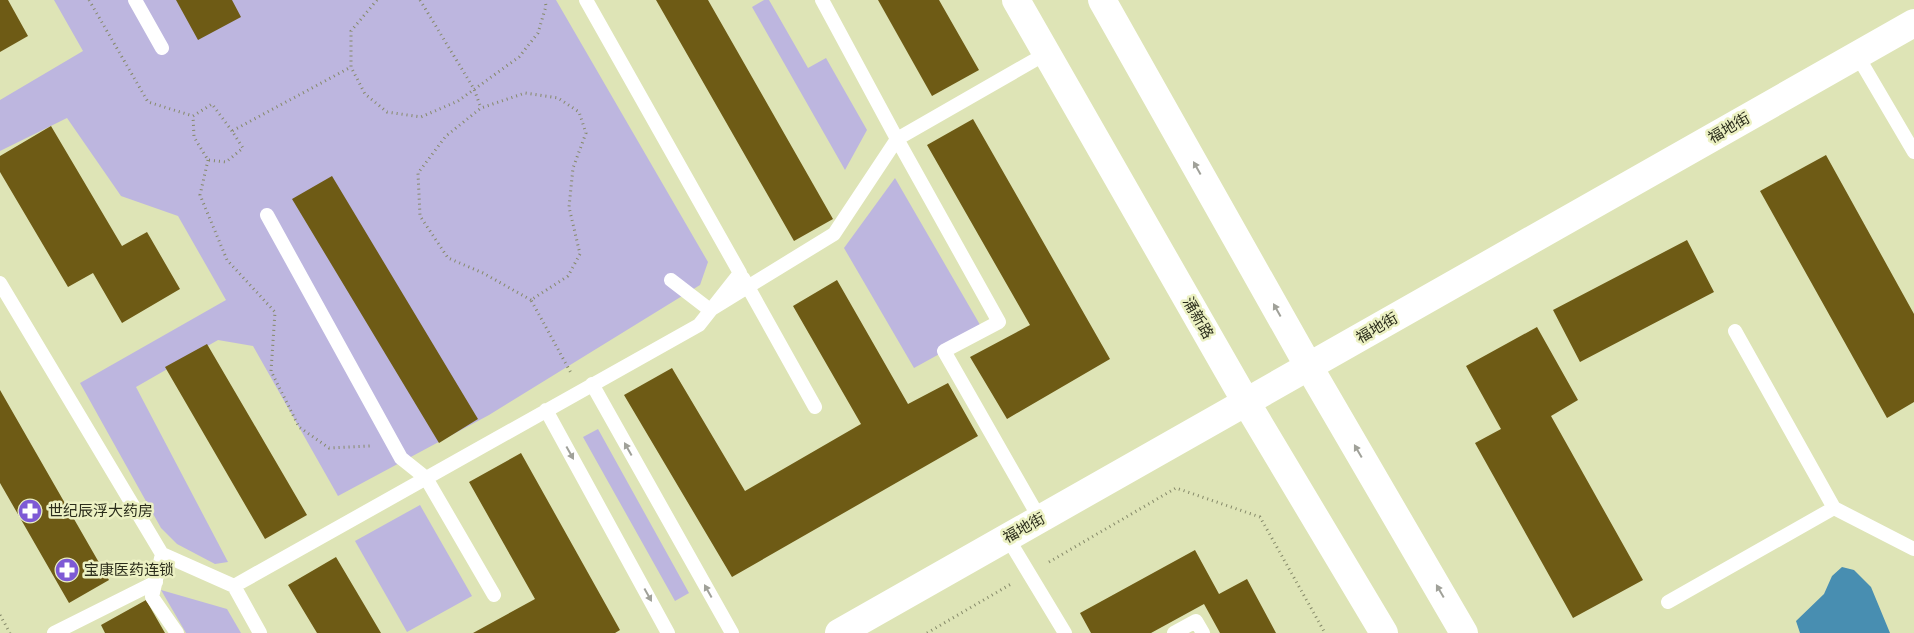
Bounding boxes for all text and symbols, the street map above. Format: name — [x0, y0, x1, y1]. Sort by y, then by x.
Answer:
street label: 福地街 — [1705, 108, 1752, 146]
one-way arrow — [1193, 161, 1201, 175]
street label: 涌新路 — [1180, 294, 1218, 341]
one-way arrow — [1272, 303, 1281, 316]
street label: 福地街 — [1353, 308, 1400, 346]
one-way arrow — [624, 442, 632, 456]
one-way arrow — [1353, 444, 1362, 457]
one-way arrow — [566, 445, 574, 460]
pharmacy icon: 世纪辰浮大药房 — [17, 498, 43, 524]
place label: 世纪辰浮大药房 — [48, 501, 153, 519]
street label: 福地街 — [999, 508, 1048, 546]
pharmacy icon: 宝康医药连锁 — [54, 557, 80, 583]
place label: 宝康医药连锁 — [84, 560, 174, 578]
one-way arrow — [703, 584, 712, 597]
one-way arrow — [1435, 584, 1444, 597]
one-way arrow — [643, 589, 652, 602]

